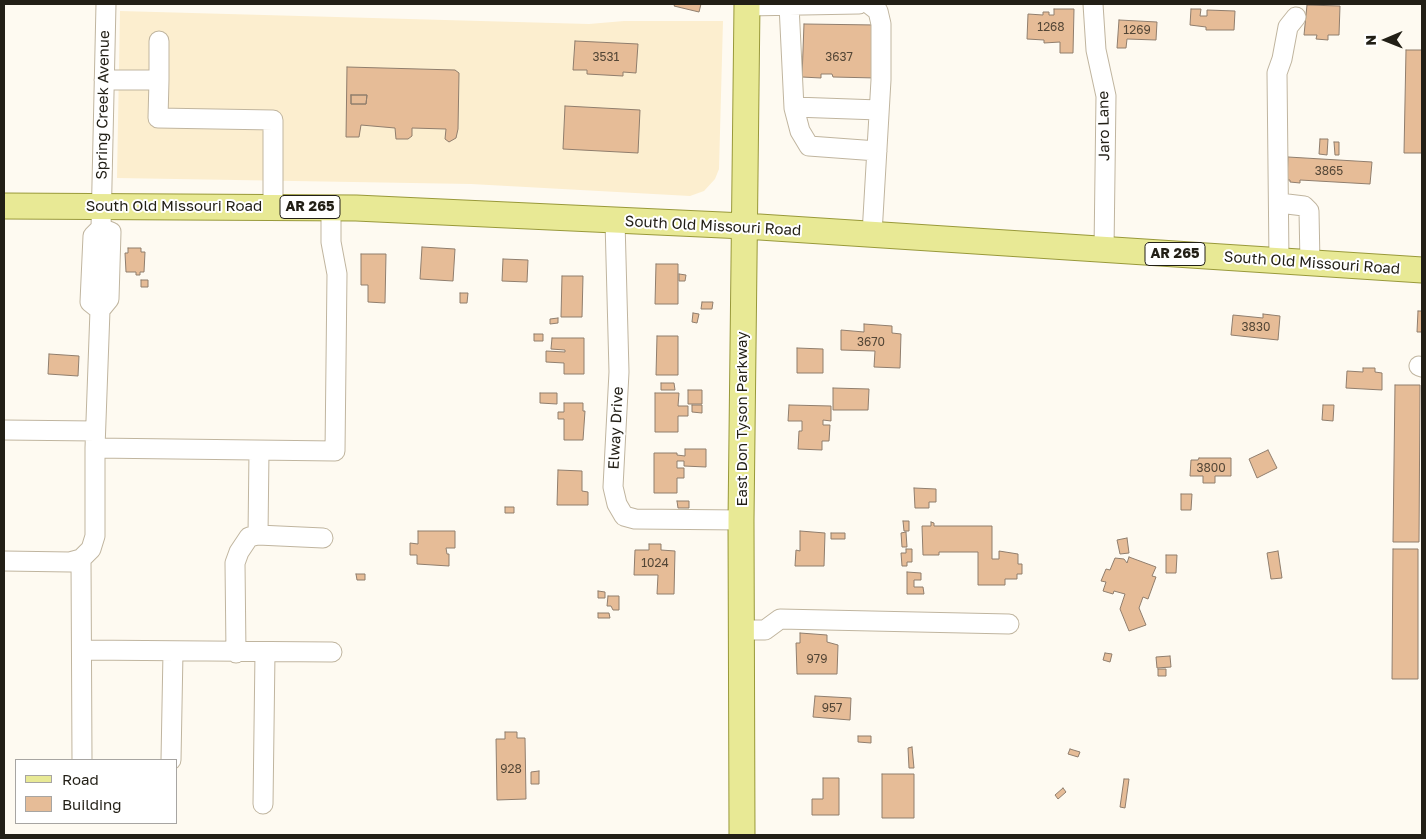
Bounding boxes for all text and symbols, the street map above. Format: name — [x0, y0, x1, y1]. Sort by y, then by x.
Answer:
north arrow — [1361, 15, 1411, 65]
house number: 1268 — [1037, 20, 1065, 34]
house number: 1269 — [1123, 23, 1151, 37]
street label: Spring Creek Avenue — [93, 30, 113, 180]
text: N — [1362, 35, 1379, 46]
house number: 3531 — [593, 50, 619, 64]
house number: 3637 — [825, 50, 853, 64]
street label: Jaro Lane — [1094, 91, 1114, 161]
house number: 3865 — [1315, 164, 1343, 178]
road number: AR 265 — [280, 196, 340, 218]
street label: South Old Missouri Road — [86, 197, 262, 215]
street label: South Old Missouri Road — [624, 212, 802, 240]
road number: AR 265 — [1145, 242, 1205, 266]
street label: South Old Missouri Road — [1223, 248, 1401, 278]
house number: 3830 — [1242, 320, 1270, 334]
street label: East Don Tyson Parkway — [733, 331, 751, 507]
house number: 3670 — [857, 335, 885, 349]
street label: Elway Drive — [605, 386, 627, 470]
house number: 3800 — [1196, 461, 1226, 475]
house number: 1024 — [641, 556, 669, 570]
house number: 979 — [807, 652, 827, 666]
house number: 957 — [822, 701, 842, 715]
legend — [15, 759, 178, 824]
house number: 928 — [500, 762, 522, 776]
text: Road — [62, 770, 99, 788]
text: Building — [62, 795, 122, 813]

